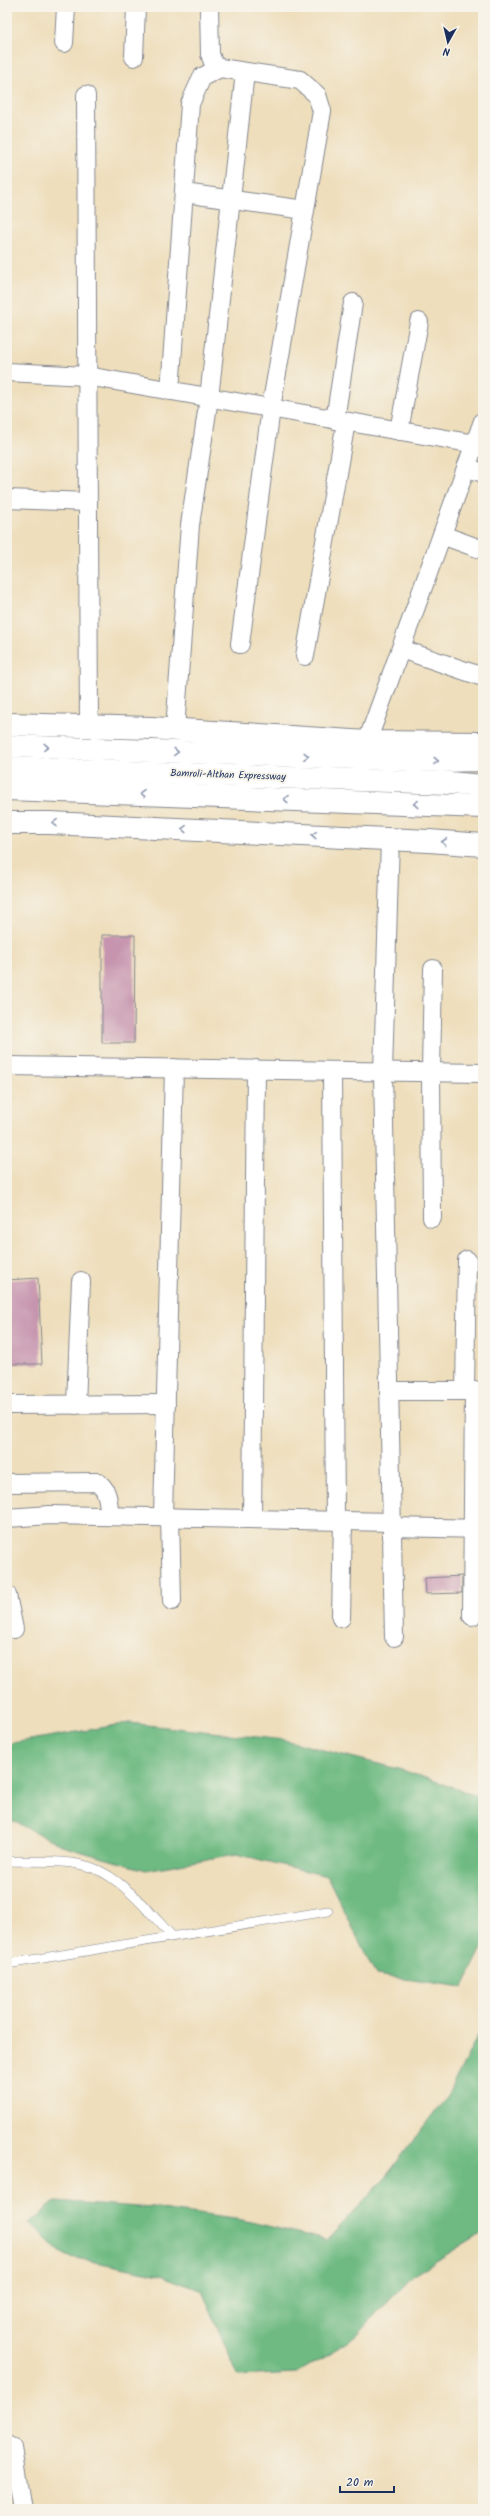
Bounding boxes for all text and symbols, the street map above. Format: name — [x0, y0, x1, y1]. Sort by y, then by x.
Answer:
north arrow — [428, 22, 468, 62]
text: N — [442, 42, 451, 60]
one-way arrow — [43, 743, 49, 751]
one-way arrow — [173, 747, 179, 756]
one-way arrow — [303, 752, 309, 760]
one-way arrow — [433, 756, 439, 765]
street label: Bamroli-Althan Expressway — [170, 765, 286, 785]
one-way arrow — [139, 789, 145, 798]
one-way arrow — [283, 795, 289, 803]
one-way arrow — [413, 799, 419, 808]
one-way arrow — [52, 819, 58, 827]
one-way arrow — [181, 825, 187, 833]
one-way arrow — [311, 831, 317, 839]
one-way arrow — [441, 838, 447, 847]
scale bar — [340, 2468, 394, 2494]
text: 20 m — [346, 2473, 374, 2492]

